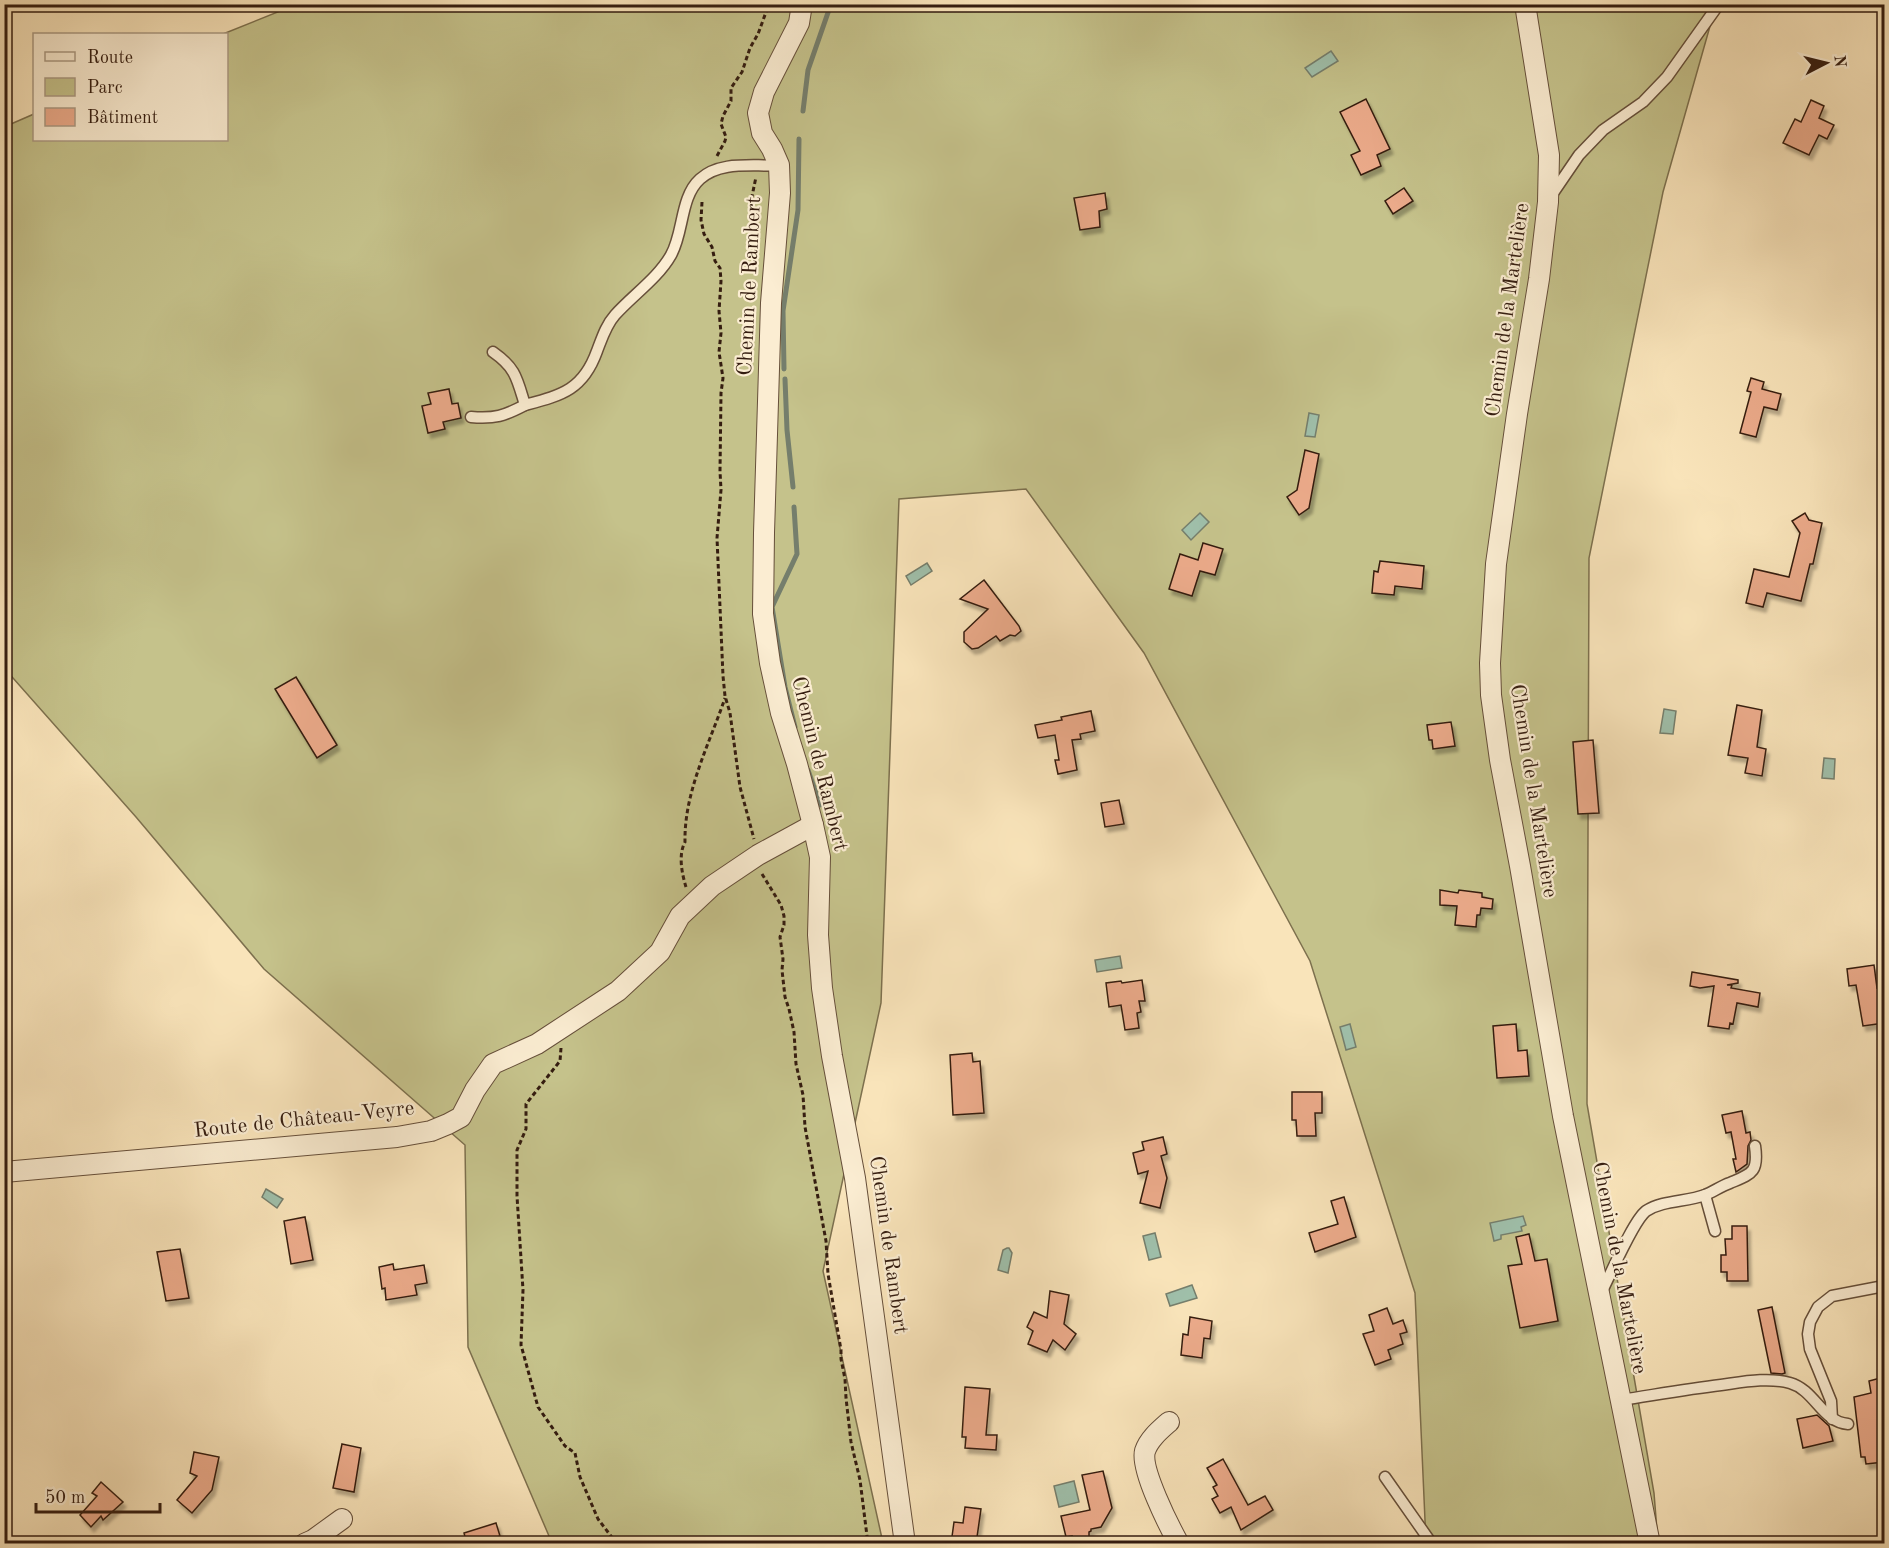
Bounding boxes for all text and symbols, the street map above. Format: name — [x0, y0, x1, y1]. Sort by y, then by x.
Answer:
legend — [33, 33, 228, 141]
north arrow — [1796, 33, 1856, 93]
text: Route — [87, 49, 133, 67]
text: N — [1830, 54, 1848, 69]
text: Parc — [87, 79, 123, 97]
text: Bâtiment — [87, 109, 158, 127]
street label: Chemin de Rambert — [735, 196, 765, 376]
street label: Chemin de la Martelière — [1483, 202, 1533, 418]
street label: Chemin de Rambert — [787, 674, 851, 854]
street label: Chemin de la Martelière — [1506, 683, 1560, 899]
street label: Route de Château-Veyre — [193, 1098, 415, 1142]
street label: Chemin de Rambert — [865, 1155, 911, 1335]
street label: Chemin de la Martelière — [1588, 1160, 1650, 1376]
scale bar — [36, 1476, 160, 1514]
text: 50 m — [45, 1489, 85, 1507]

